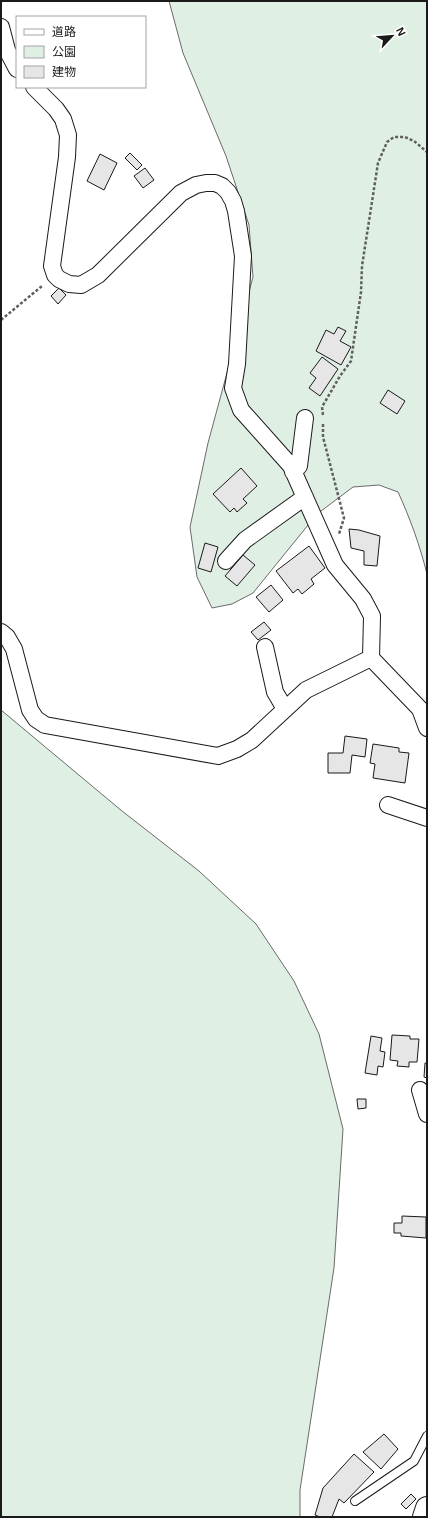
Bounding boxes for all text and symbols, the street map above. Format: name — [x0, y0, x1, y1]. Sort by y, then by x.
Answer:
legend — [16, 16, 146, 88]
north arrow — [372, 16, 412, 56]
text: 道路 — [52, 25, 76, 39]
text: N — [394, 25, 408, 38]
text: 公園 — [52, 45, 76, 59]
text: 建物 — [52, 65, 76, 79]

